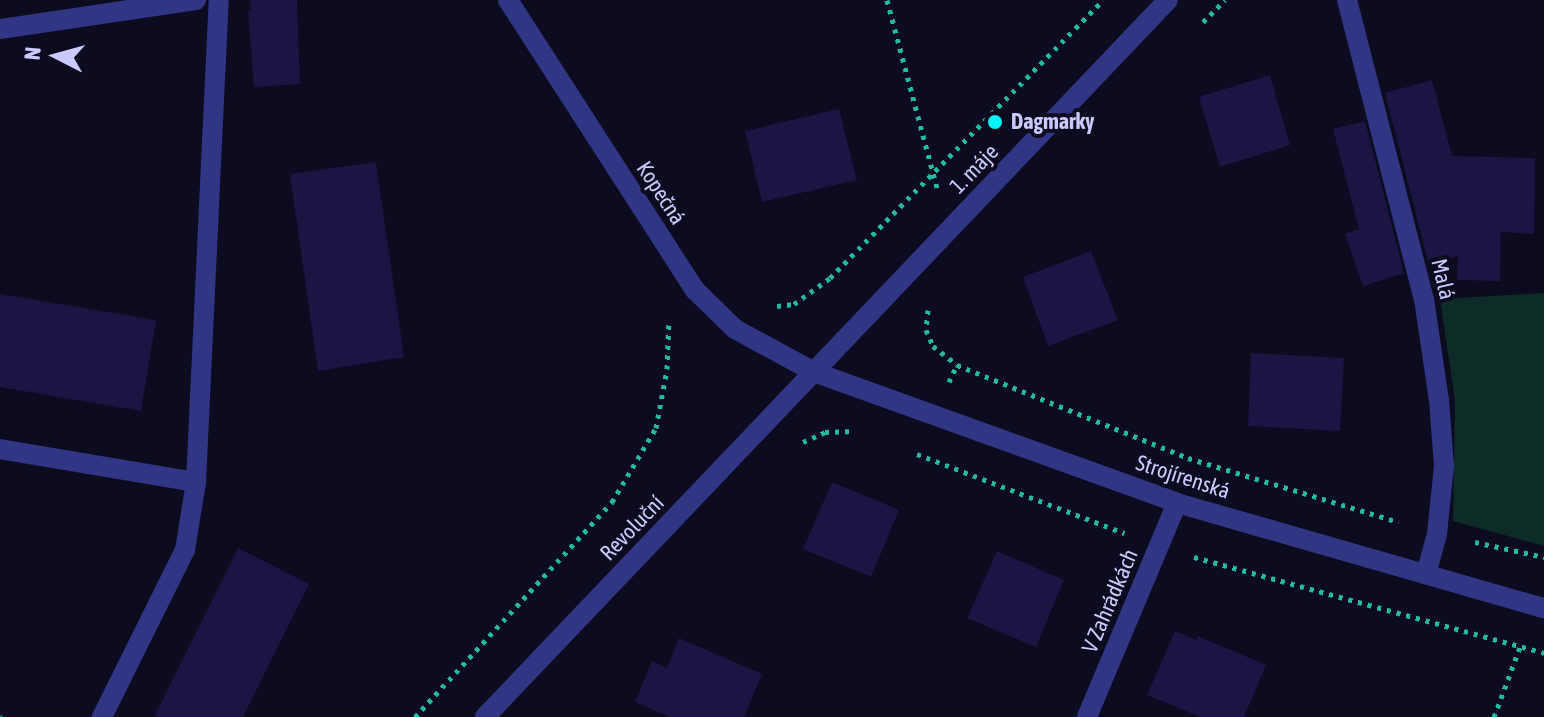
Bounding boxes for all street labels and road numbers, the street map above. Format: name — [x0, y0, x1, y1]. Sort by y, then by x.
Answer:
street label: 1. máje — [944, 139, 1004, 199]
street label: Kopečná — [631, 156, 691, 230]
street label: Malá — [1426, 256, 1460, 302]
street label: Strojírenská — [1133, 449, 1233, 505]
street label: Revoluční — [595, 490, 669, 566]
street label: V Zahrádkách — [1076, 545, 1144, 657]

